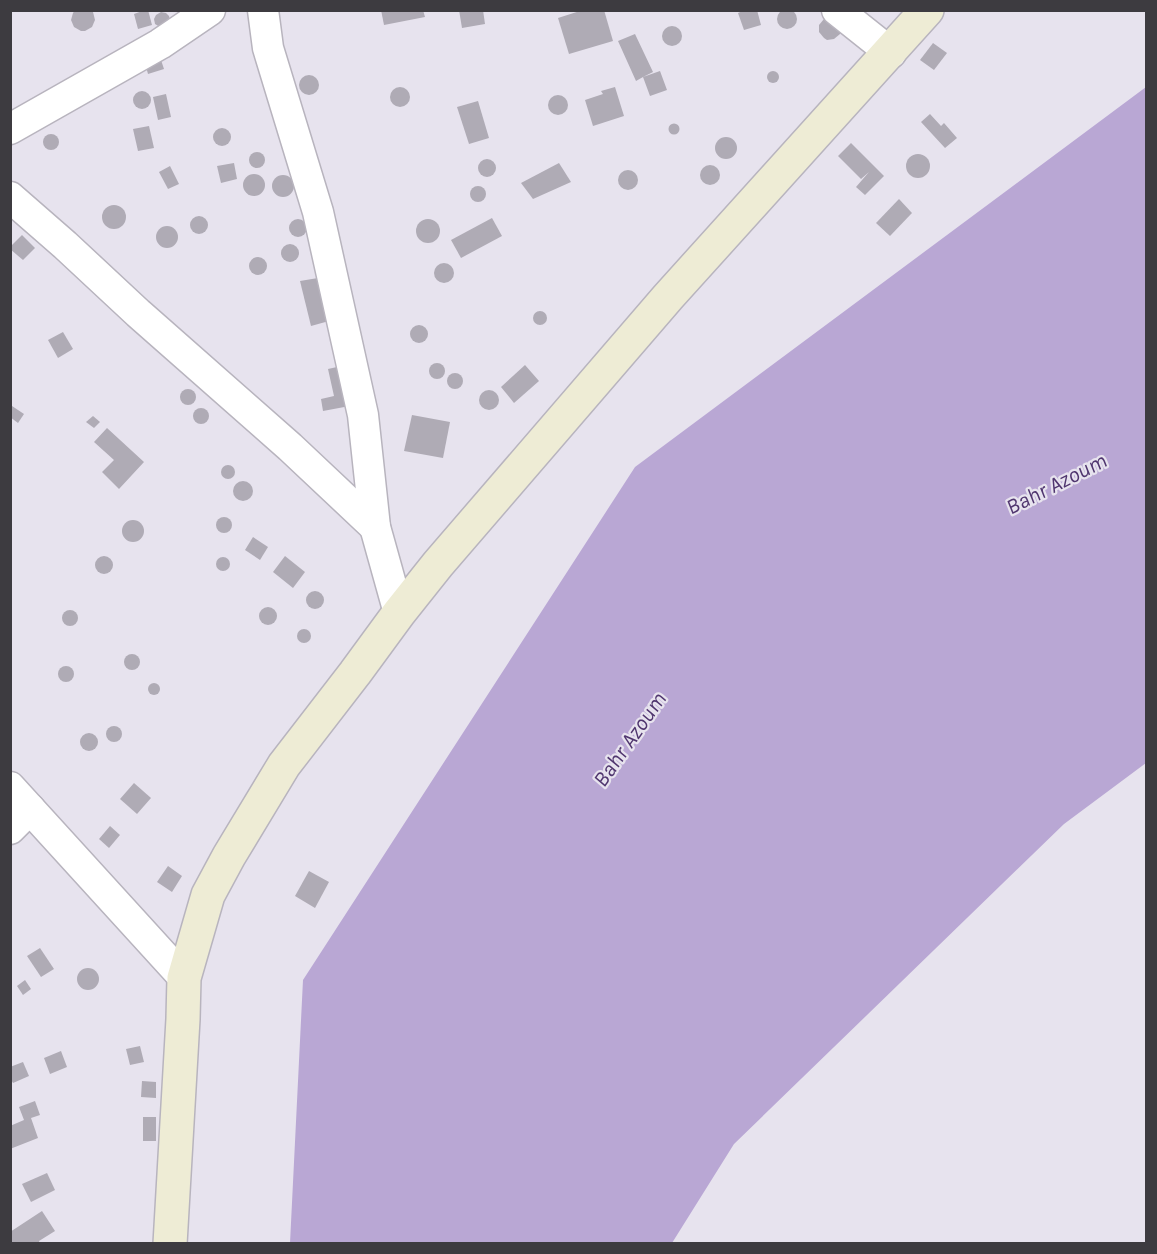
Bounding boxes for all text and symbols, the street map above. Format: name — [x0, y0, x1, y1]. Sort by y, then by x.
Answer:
water label: Bahr Azoum — [1002, 447, 1111, 520]
water label: Bahr Azoum — [588, 687, 672, 792]

